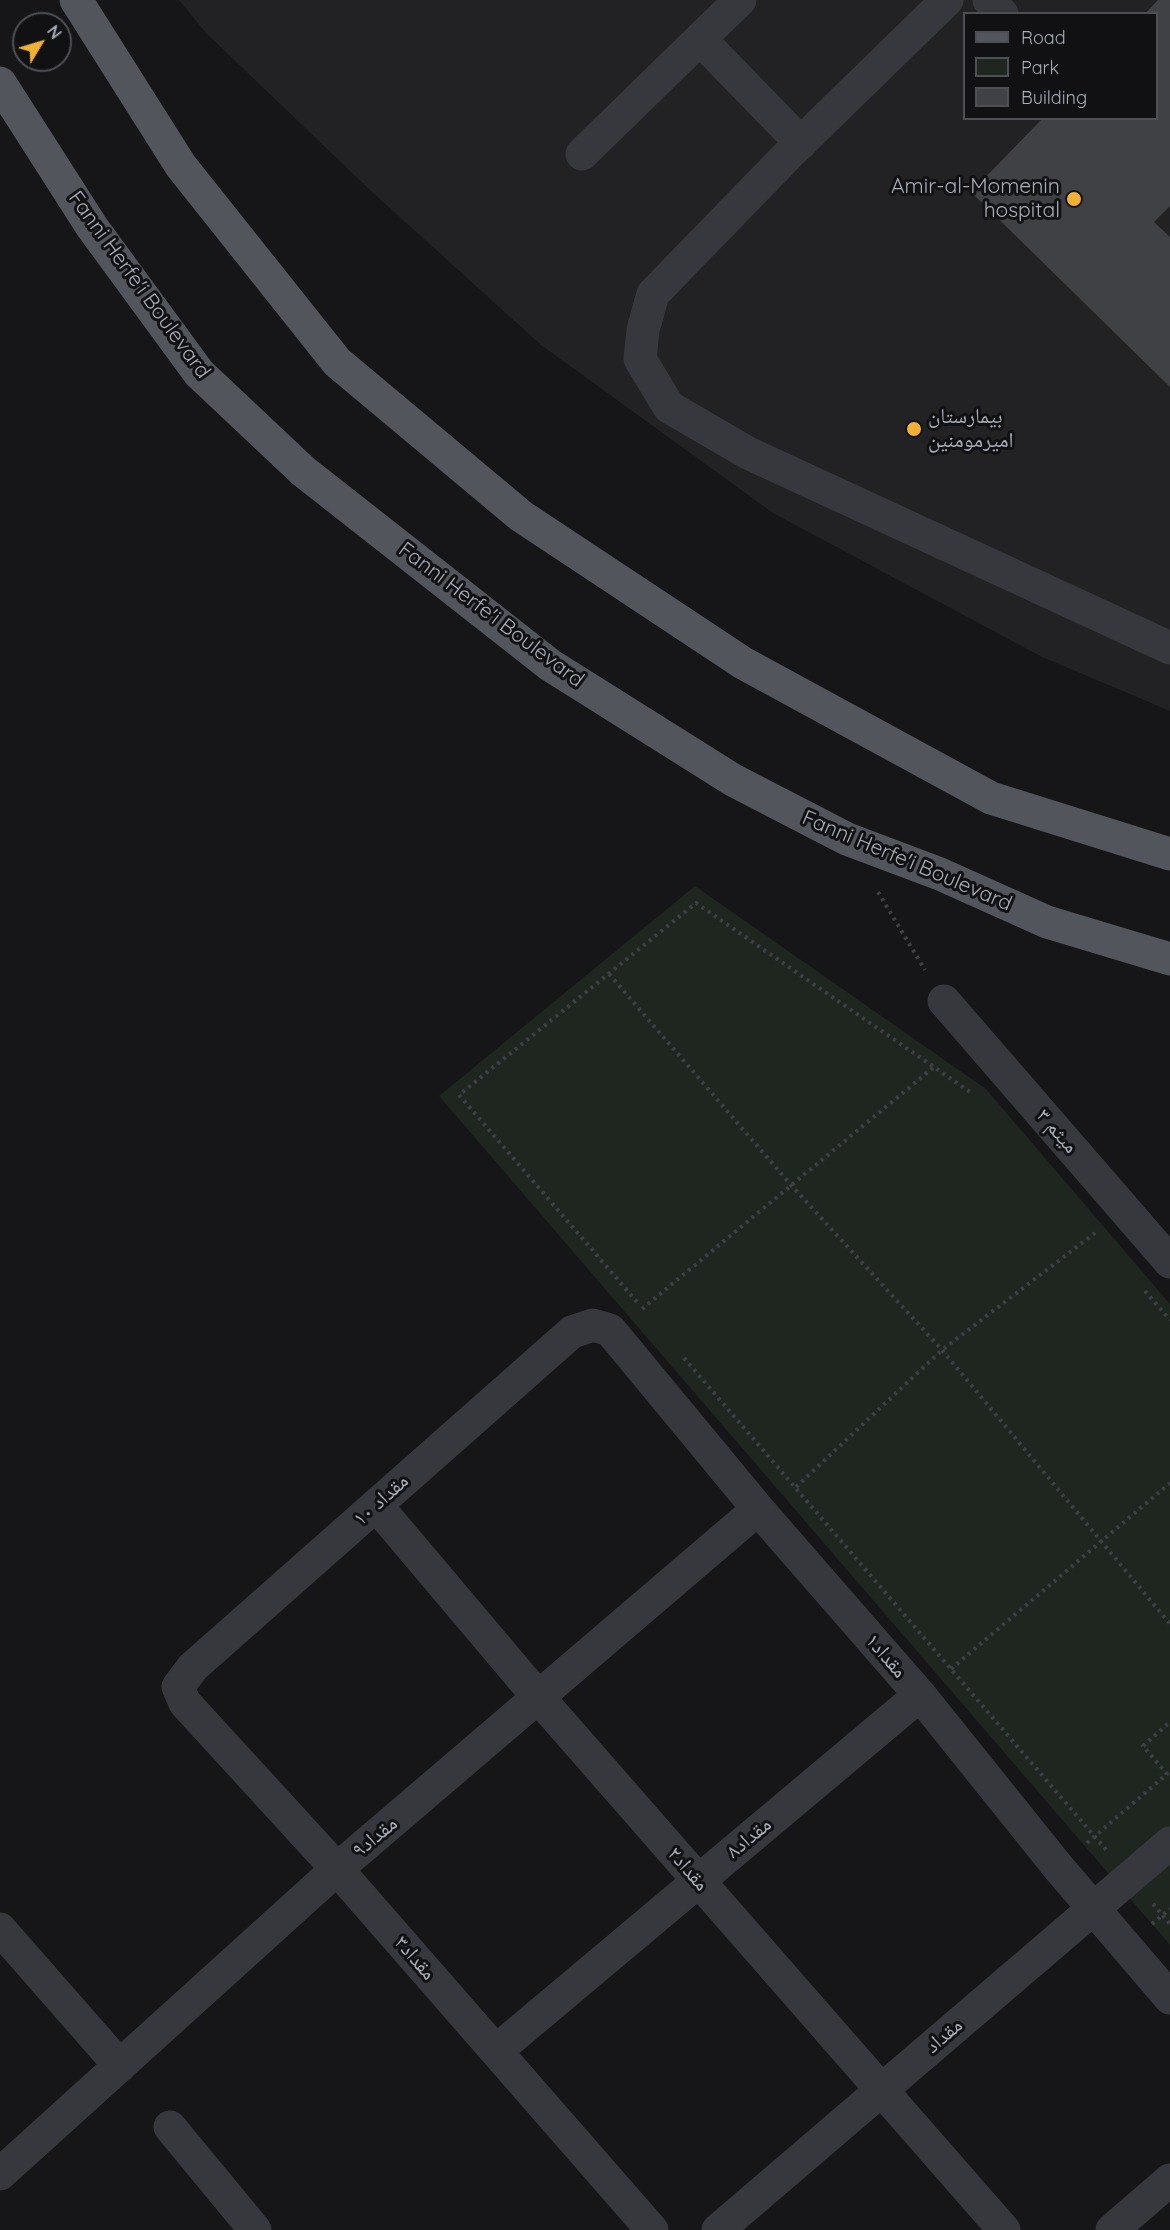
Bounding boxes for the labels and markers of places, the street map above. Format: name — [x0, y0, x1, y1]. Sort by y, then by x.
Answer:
place label: Amir-al-Momenin hospital — [891, 174, 1060, 224]
marker: Amir-al-Momenin hospital — [1065, 190, 1083, 208]
place label: بیمارستان امیرمومنین — [928, 404, 1014, 454]
marker: بیمارستان امیرمومنین — [905, 420, 923, 438]

